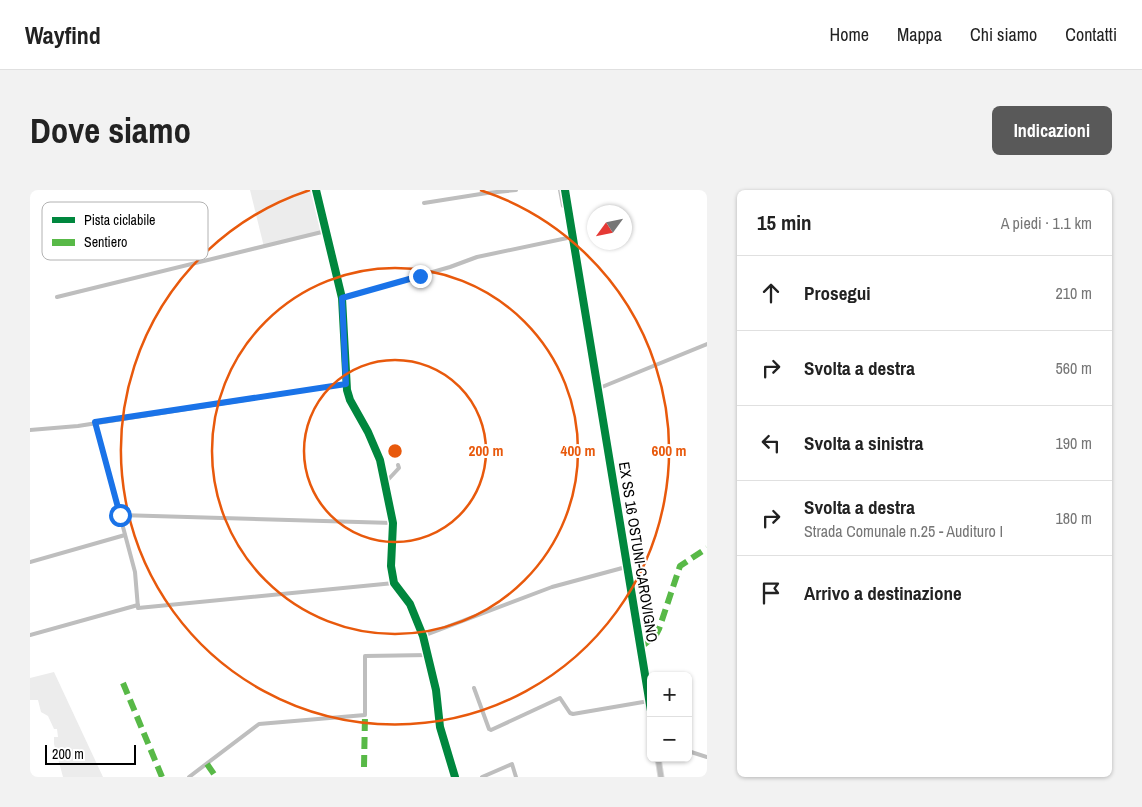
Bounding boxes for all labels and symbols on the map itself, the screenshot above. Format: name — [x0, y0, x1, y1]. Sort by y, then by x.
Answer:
legend — [42, 202, 208, 260]
north arrow — [587, 205, 632, 250]
text: Pista ciclabile — [84, 211, 155, 229]
text: Sentiero — [84, 233, 127, 251]
route end — [409, 265, 432, 288]
text: 200 m — [469, 440, 503, 461]
text: 400 m — [561, 440, 595, 461]
text: 600 m — [652, 440, 686, 461]
centre of rings — [386, 442, 404, 460]
street label: EX SS 16 OSTUNI-CAROVIGNO — [614, 460, 663, 644]
route start — [109, 504, 132, 527]
scale bar — [45, 742, 136, 765]

